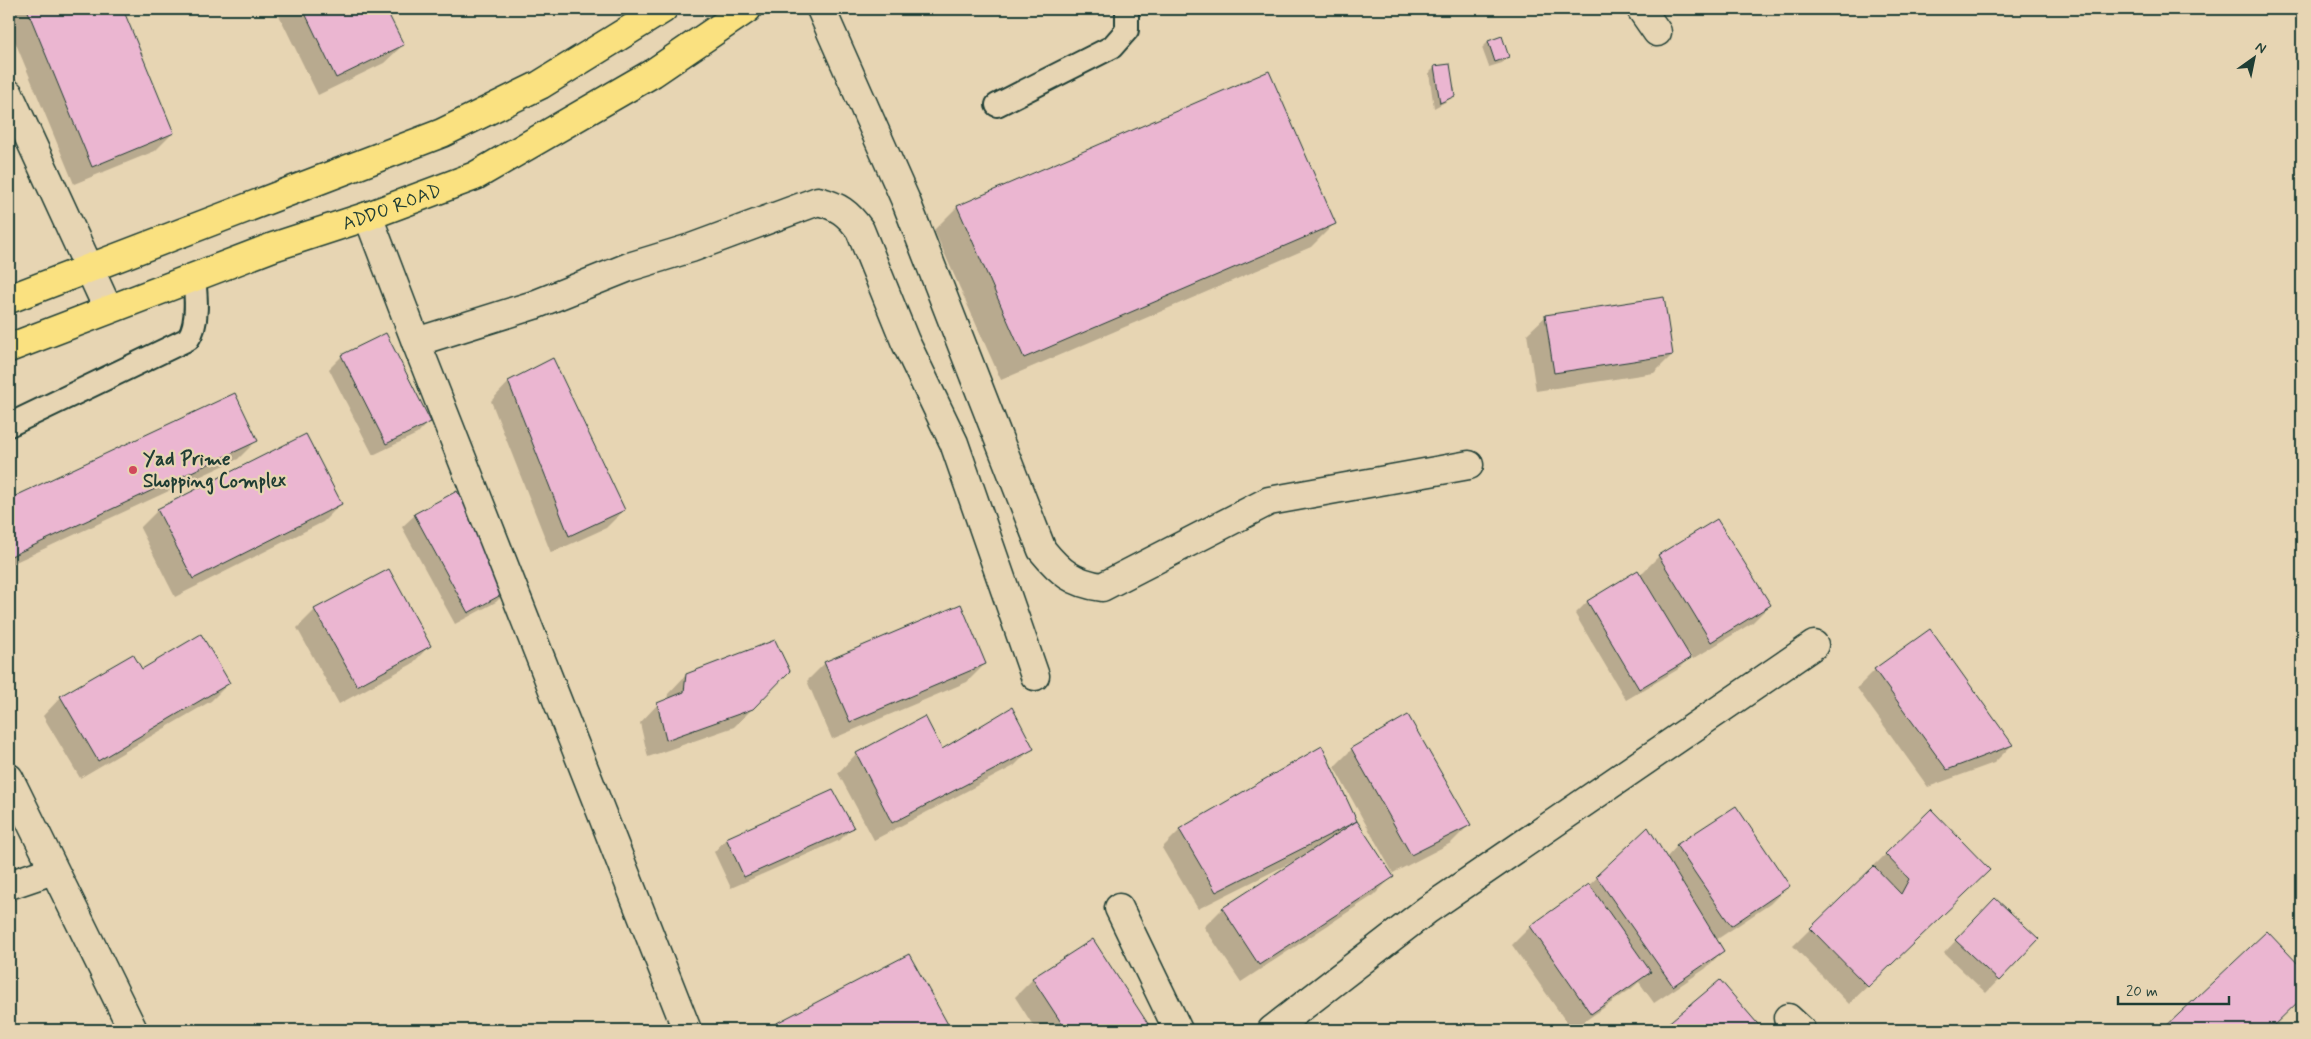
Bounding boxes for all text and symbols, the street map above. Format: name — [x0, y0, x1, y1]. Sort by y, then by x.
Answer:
north arrow — [2228, 32, 2278, 82]
text: N — [2252, 38, 2269, 58]
street label: ADDO ROAD — [339, 177, 445, 236]
place label: Yad Prime Shopping Complex — [143, 447, 287, 495]
marker: Yad Prime Shopping Complex — [127, 464, 139, 476]
scale bar — [2118, 974, 2230, 1006]
text: 20 m — [2126, 982, 2158, 1002]

